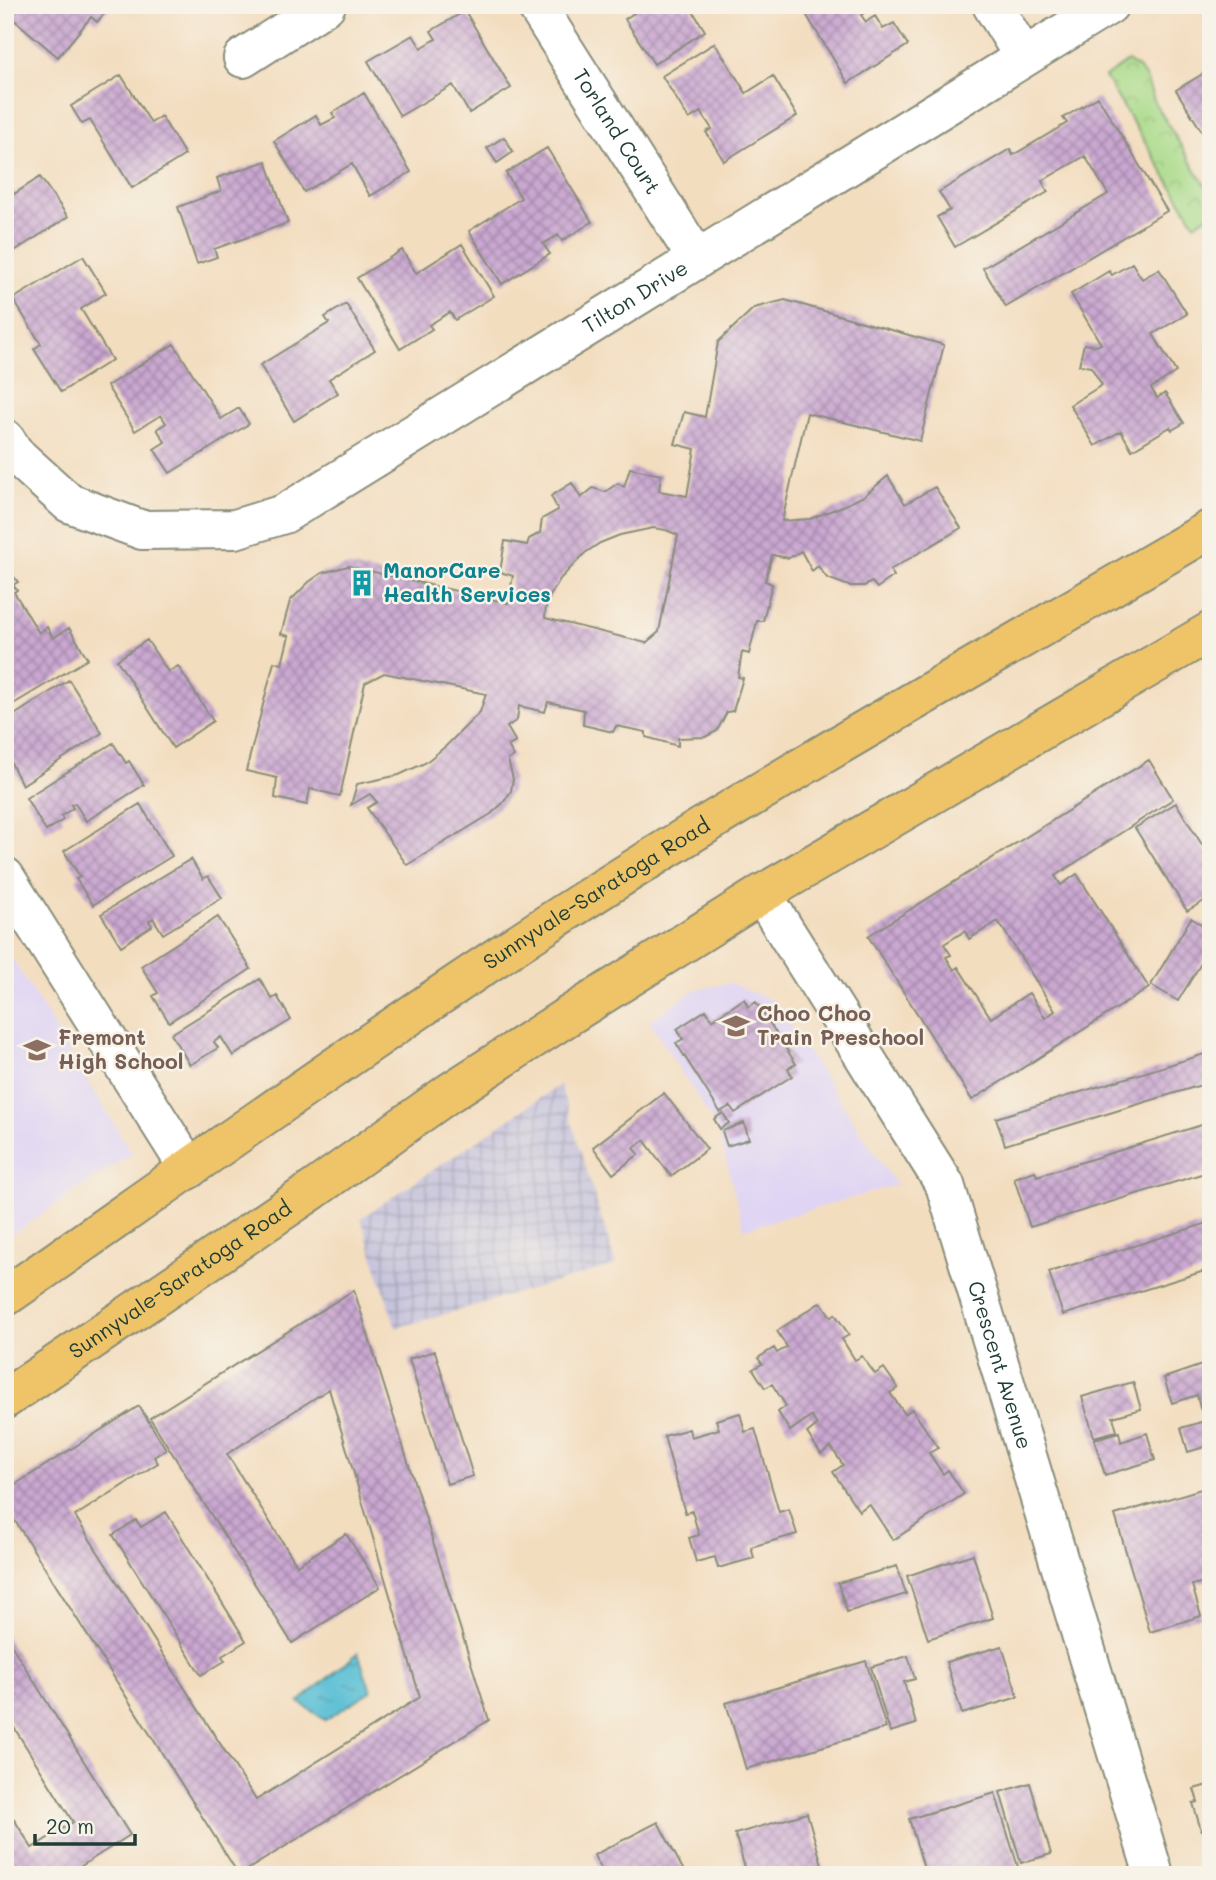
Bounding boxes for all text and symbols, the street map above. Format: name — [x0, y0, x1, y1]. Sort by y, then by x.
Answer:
street label: Torland Court — [568, 63, 667, 199]
street label: Tilton Drive — [577, 253, 692, 339]
place label: ManorCare Health Services — [383, 556, 551, 607]
building icon: ManorCare Health Services — [347, 568, 377, 598]
street label: Sunnyvale-Saratoga Road — [477, 811, 714, 975]
place label: Choo Choo Train Preschool — [757, 999, 924, 1050]
school or university icon: Choo Choo Train Preschool — [721, 1011, 751, 1041]
place label: Fremont High School — [58, 1023, 183, 1074]
school or university icon: Fremont High School — [22, 1035, 52, 1065]
street label: Sunnyvale-Saratoga Road — [63, 1194, 296, 1364]
street label: Crescent Avenue — [963, 1277, 1039, 1452]
scale bar — [35, 1803, 135, 1847]
text: 20 m — [46, 1812, 94, 1839]

